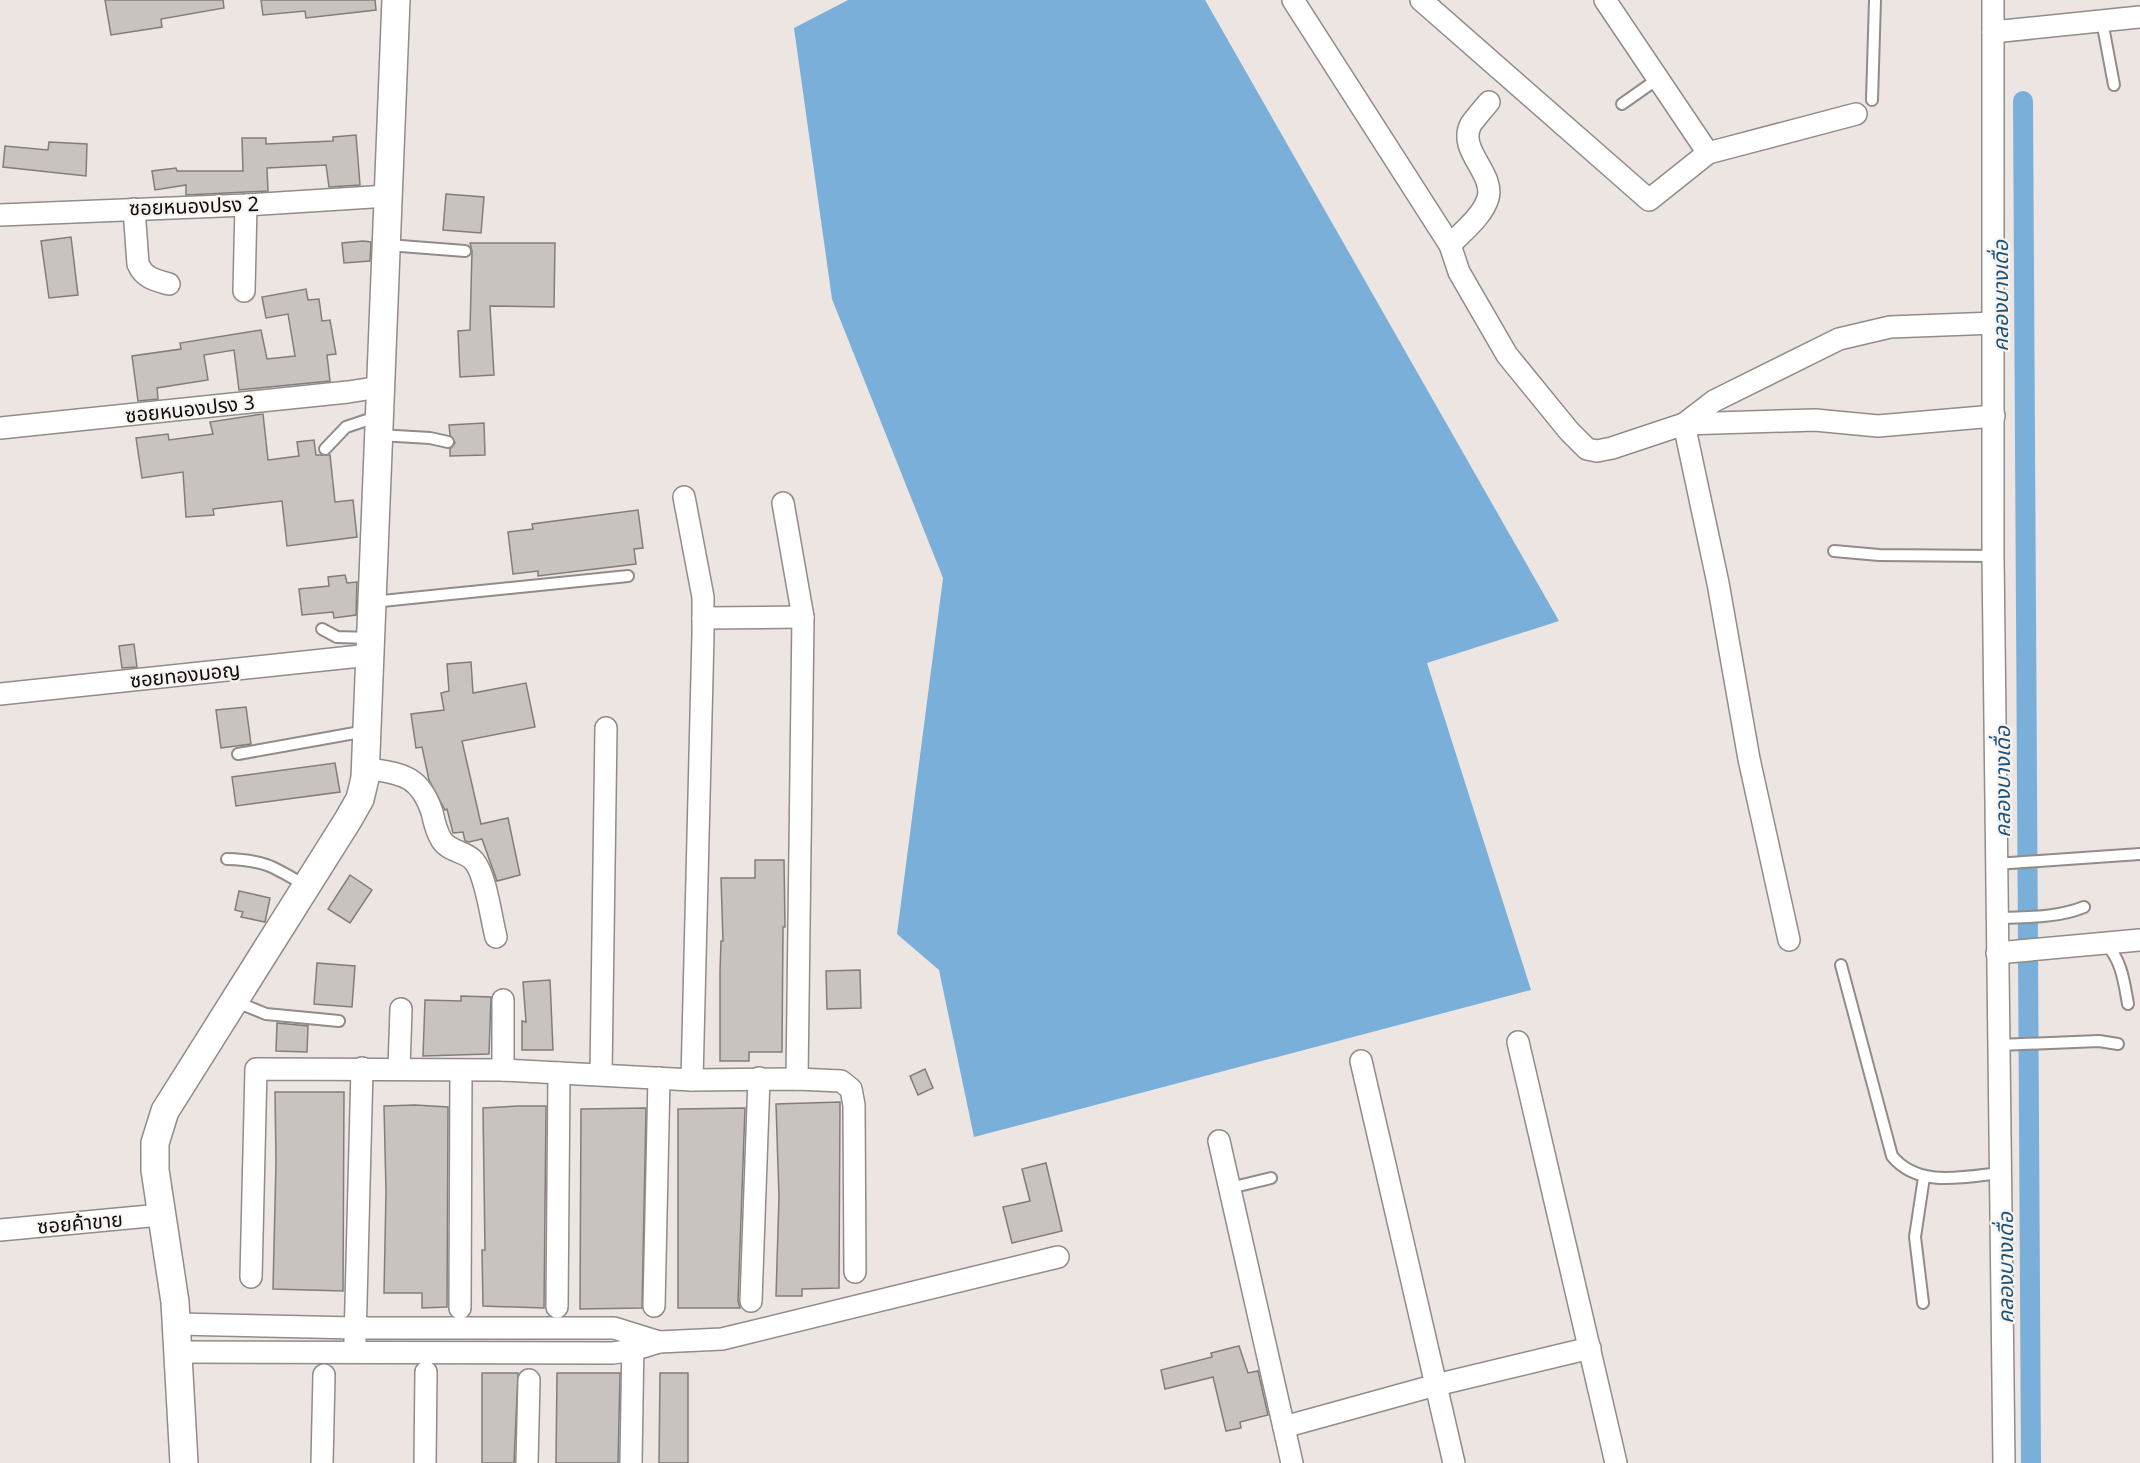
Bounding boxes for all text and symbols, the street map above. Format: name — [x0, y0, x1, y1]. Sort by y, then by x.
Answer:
street label: ซอยหนองปรง 2 — [129, 190, 259, 221]
water label: คลองบางเดื่อ — [1986, 239, 2014, 352]
street label: ซอยหนองปรง 3 — [124, 388, 256, 429]
street label: ซอยทองมอญ — [128, 655, 241, 694]
water label: คลองบางเดื่อ — [1988, 725, 2016, 838]
street label: ซอยค้าขาย — [36, 1205, 124, 1240]
water label: คลองบางเดื่อ — [1991, 1211, 2019, 1324]

